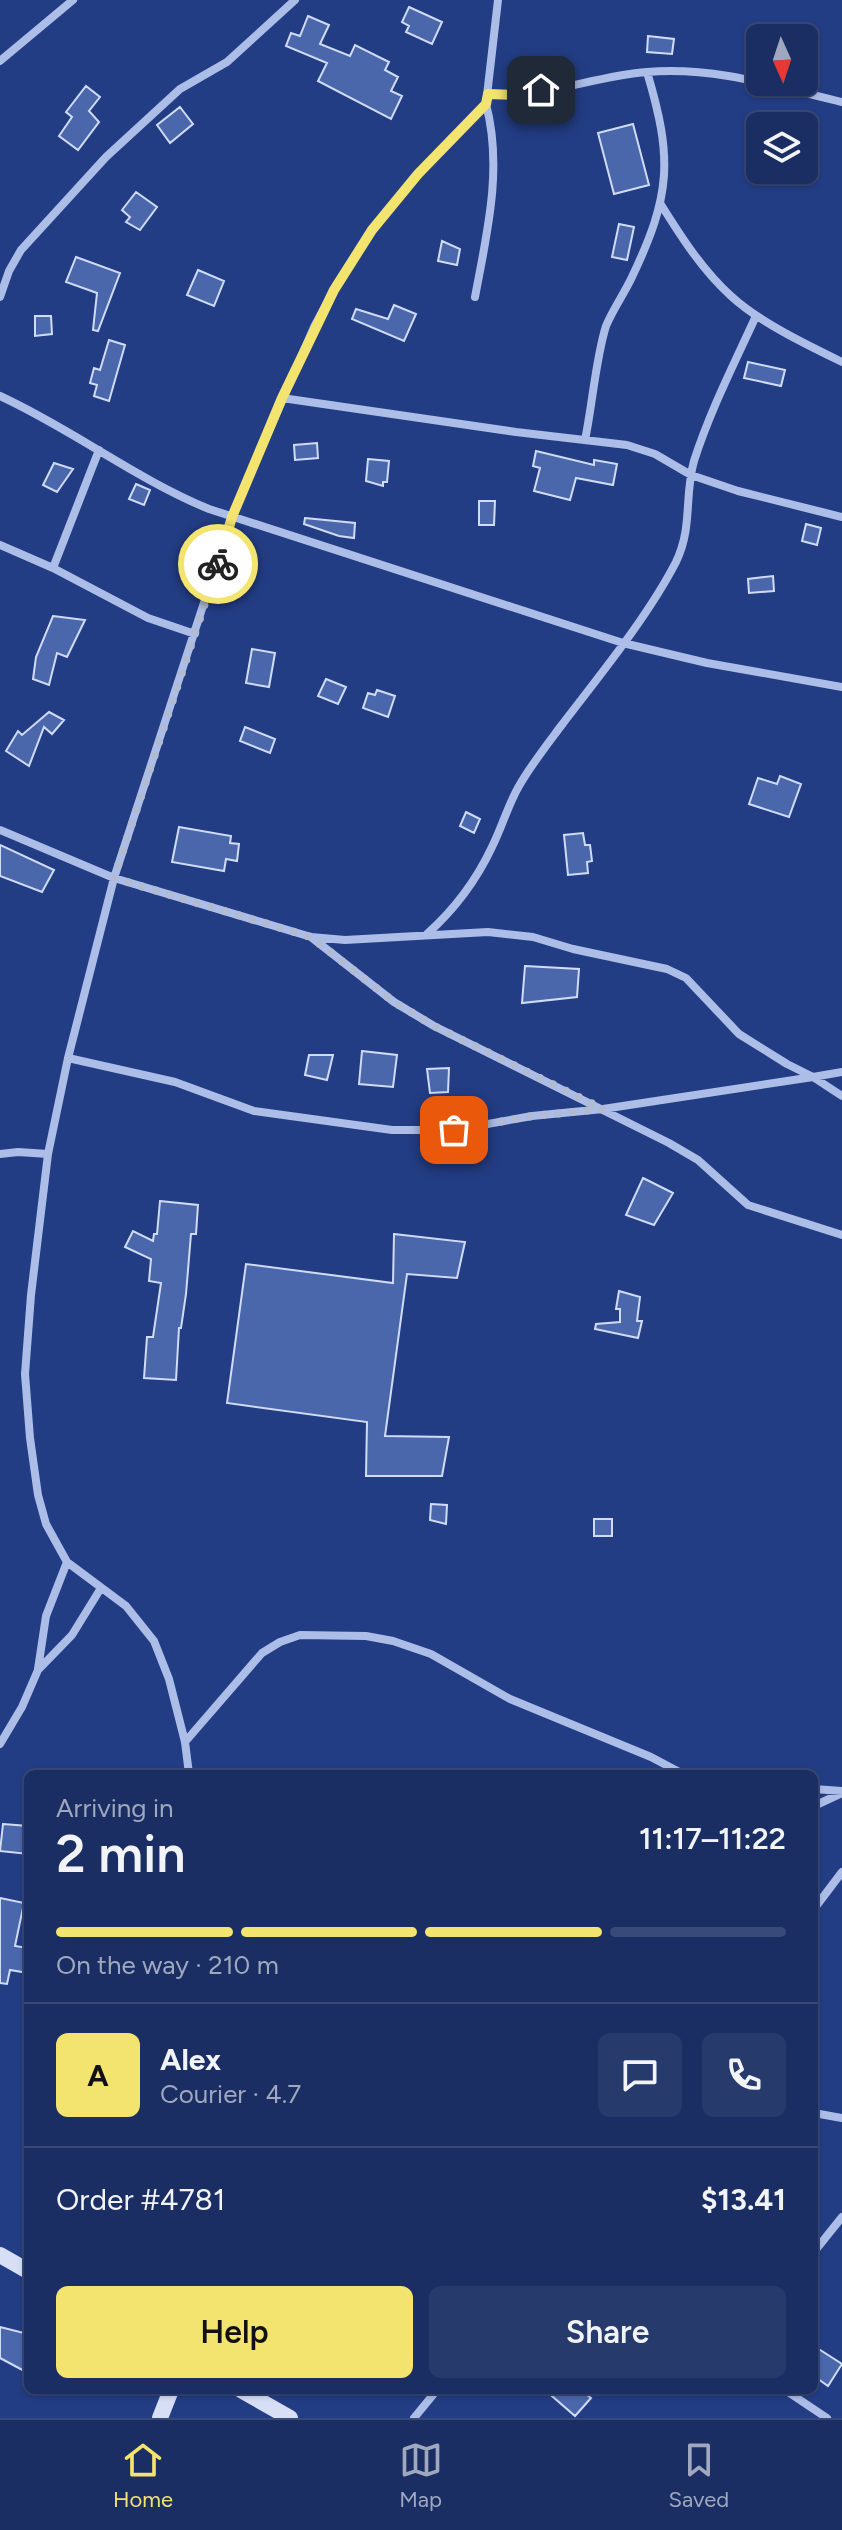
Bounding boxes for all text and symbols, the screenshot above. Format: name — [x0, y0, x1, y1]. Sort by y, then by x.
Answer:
north arrow — [746, 24, 818, 96]
map controls — [746, 24, 818, 184]
pin — [507, 56, 575, 124]
icon: home — [519, 68, 563, 112]
button: layers — [746, 112, 818, 184]
courier — [178, 524, 258, 604]
icon: bike — [196, 542, 240, 586]
pin — [420, 1096, 488, 1164]
icon: bag — [432, 1108, 476, 1152]
text: Arriving in — [56, 1792, 174, 1824]
text: 11:17–11:22 — [639, 1820, 786, 1857]
text: 2 min — [56, 1823, 185, 1885]
text: On the way · 210 m — [56, 1949, 279, 1981]
button: chat — [598, 2033, 682, 2117]
button: phone — [702, 2033, 786, 2117]
text: Alex — [160, 2041, 221, 2078]
text: A — [87, 2057, 109, 2094]
text: Courier · 4.7 — [160, 2078, 301, 2110]
text: Order #4781 — [56, 2181, 225, 2218]
text: $13.41 — [701, 2181, 786, 2218]
button: Help — [56, 2286, 413, 2378]
button: Share — [429, 2286, 786, 2378]
tab: Home — [113, 2438, 173, 2513]
tab: Map — [399, 2438, 443, 2513]
tab: Saved — [668, 2438, 729, 2513]

